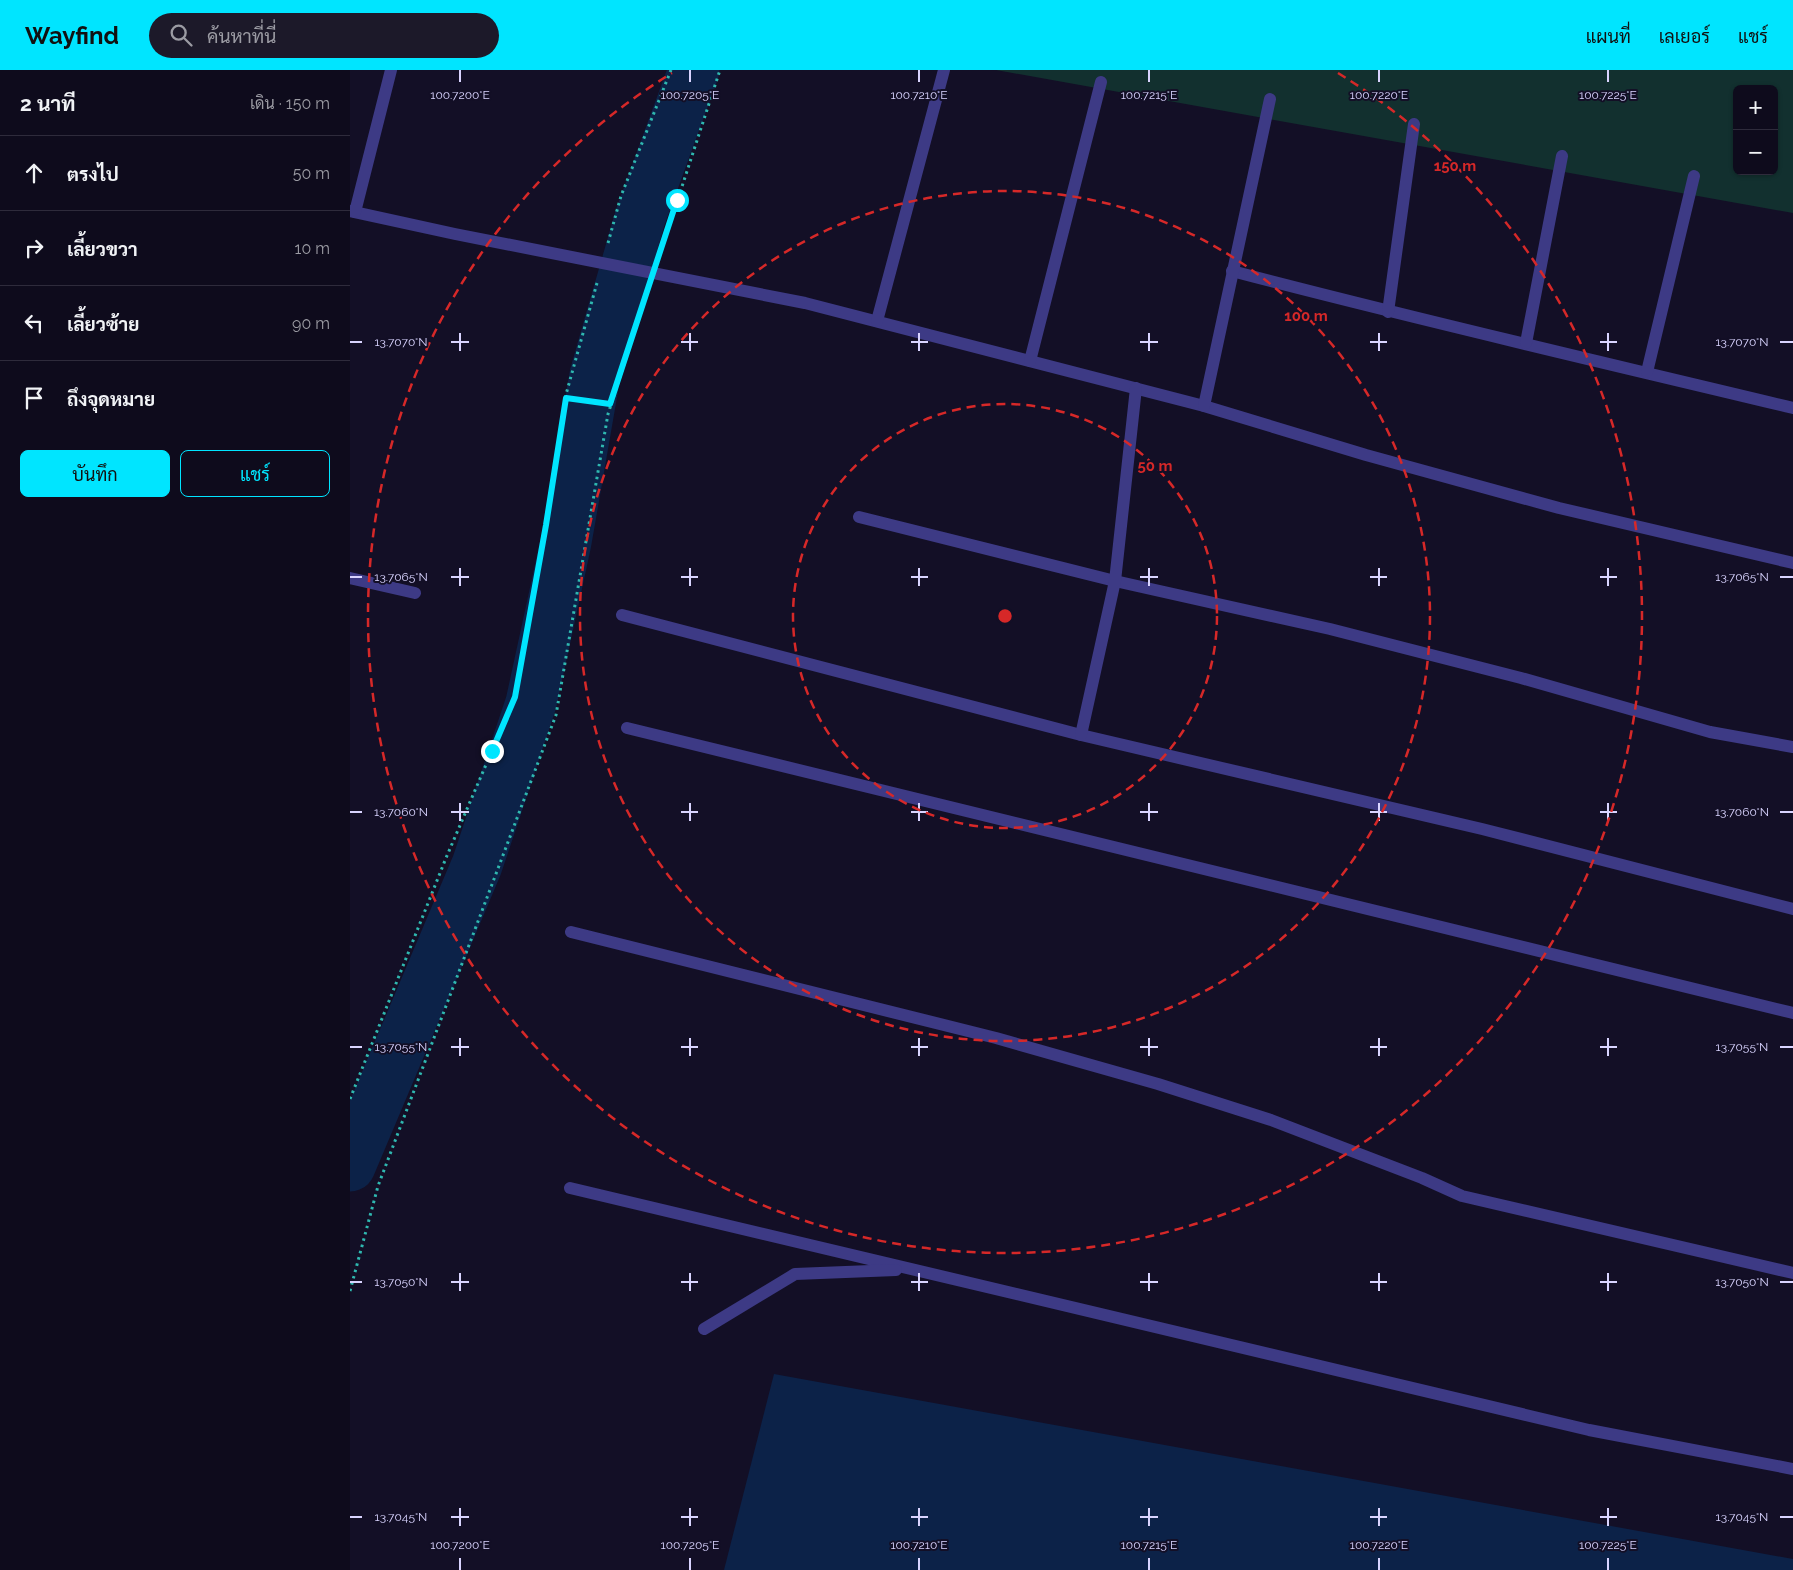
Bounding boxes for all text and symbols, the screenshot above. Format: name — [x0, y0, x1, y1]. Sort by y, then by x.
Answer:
search box — [149, 13, 499, 58]
text: Wayfind — [25, 21, 119, 50]
icon: search — [167, 21, 195, 49]
text: ค้นหาที่นี่ — [207, 25, 276, 47]
text: แผนที่ — [1586, 26, 1631, 47]
text: เลเยอร์ — [1659, 26, 1710, 47]
text: แชร์ — [1738, 26, 1768, 47]
map controls — [1733, 85, 1778, 175]
button: + — [1733, 85, 1778, 130]
text: 100.7200°E — [430, 88, 490, 102]
text: 100.7205°E — [661, 88, 719, 102]
text: 100.7210°E — [890, 88, 948, 102]
text: 100.7215°E — [1121, 88, 1177, 102]
text: 100.7220°E — [1350, 88, 1408, 102]
text: 100.7225°E — [1579, 88, 1637, 102]
text: 2 นาที — [20, 91, 75, 116]
text: เดิน · 150 m — [250, 94, 330, 113]
button: − — [1733, 130, 1778, 175]
text: 150 m — [1434, 157, 1476, 175]
icon: ahead — [20, 159, 48, 187]
text: ตรงไป — [67, 163, 119, 185]
text: 50 m — [293, 164, 330, 183]
route start — [666, 189, 689, 212]
icon: right — [20, 234, 48, 262]
text: เลี้ยวขวา — [67, 238, 138, 260]
text: 10 m — [295, 239, 330, 258]
text: 100 m — [1284, 307, 1328, 325]
icon: left — [20, 309, 48, 337]
text: เลี้ยวซ้าย — [67, 313, 139, 335]
text: 90 m — [292, 314, 330, 333]
text: 13.7070°N — [374, 335, 428, 349]
text: 13.7070°N — [1715, 335, 1769, 349]
icon: arrive — [20, 384, 48, 412]
text: ถึงจุดหมาย — [67, 388, 155, 410]
button: บันทึก — [20, 450, 170, 497]
button: แชร์ — [180, 450, 330, 497]
text: 50 m — [1137, 457, 1173, 475]
text: 13.7065°N — [374, 570, 428, 584]
text: 13.7065°N — [1715, 570, 1769, 584]
centre of rings — [996, 607, 1014, 625]
route end — [481, 740, 504, 763]
text: 13.7060°N — [374, 805, 428, 819]
text: 13.7060°N — [1715, 805, 1769, 819]
text: 13.7055°N — [375, 1040, 427, 1054]
text: 13.7055°N — [1716, 1040, 1768, 1054]
text: 13.7050°N — [374, 1275, 428, 1289]
text: 13.7050°N — [1715, 1275, 1769, 1289]
text: 13.7045°N — [375, 1510, 427, 1524]
text: 13.7045°N — [1716, 1510, 1768, 1524]
text: 100.7200°E — [430, 1538, 490, 1552]
text: 100.7205°E — [661, 1538, 719, 1552]
text: 100.7210°E — [890, 1538, 948, 1552]
text: 100.7215°E — [1121, 1538, 1177, 1552]
text: 100.7220°E — [1350, 1538, 1408, 1552]
text: 100.7225°E — [1579, 1538, 1637, 1552]

